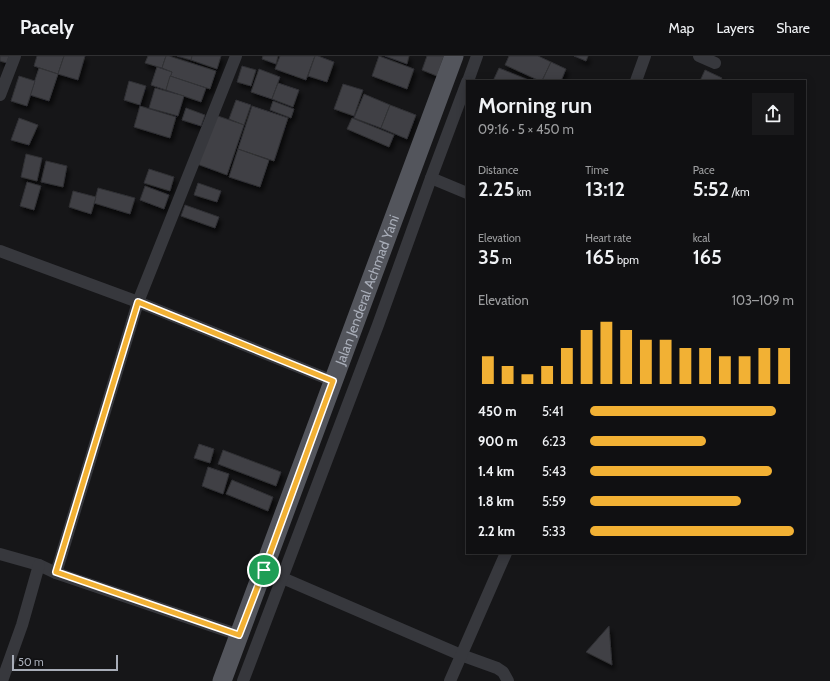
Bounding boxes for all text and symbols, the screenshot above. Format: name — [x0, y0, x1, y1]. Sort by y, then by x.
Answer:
text: Pacely — [20, 16, 74, 39]
text: Map — [669, 19, 694, 37]
text: Layers — [716, 19, 754, 37]
text: Share — [776, 19, 810, 37]
text: Morning run — [478, 92, 592, 119]
button: share — [752, 93, 794, 135]
text: 09:16 · 5 × 450 m — [478, 121, 574, 137]
text: Distance — [478, 163, 519, 177]
text: Time — [585, 163, 609, 177]
text: Pace — [693, 163, 715, 177]
text: 2.25 — [478, 177, 514, 201]
text: 13:12 — [585, 177, 625, 201]
text: 5:52 — [693, 177, 729, 201]
text: km — [514, 185, 531, 199]
text: /km — [729, 185, 750, 199]
street label: Jalan Jenderal Achmad Yani — [331, 212, 403, 369]
text: Elevation — [478, 231, 521, 245]
text: Heart rate — [585, 231, 631, 245]
text: kcal — [693, 231, 710, 245]
text: 35 — [478, 245, 500, 269]
text: 165 — [585, 245, 614, 269]
text: 165 — [693, 245, 722, 269]
text: m — [500, 253, 512, 267]
text: bpm — [614, 253, 639, 267]
text: Elevation — [478, 292, 529, 308]
text: 103–109 m — [732, 292, 794, 308]
text: 450 m — [478, 403, 516, 419]
text: 5:41 — [542, 403, 564, 419]
text: 900 m — [478, 433, 518, 449]
text: 6:23 — [542, 433, 566, 449]
text: 1.4 km — [478, 463, 514, 479]
text: 5:43 — [542, 463, 566, 479]
text: 1.8 km — [478, 493, 514, 509]
text: 5:59 — [542, 493, 566, 509]
text: 2.2 km — [478, 523, 515, 539]
text: 5:33 — [542, 523, 566, 539]
pin — [247, 553, 281, 587]
icon: arrive — [253, 559, 275, 581]
scale bar — [12, 653, 118, 672]
text: 50 m — [18, 655, 44, 669]

